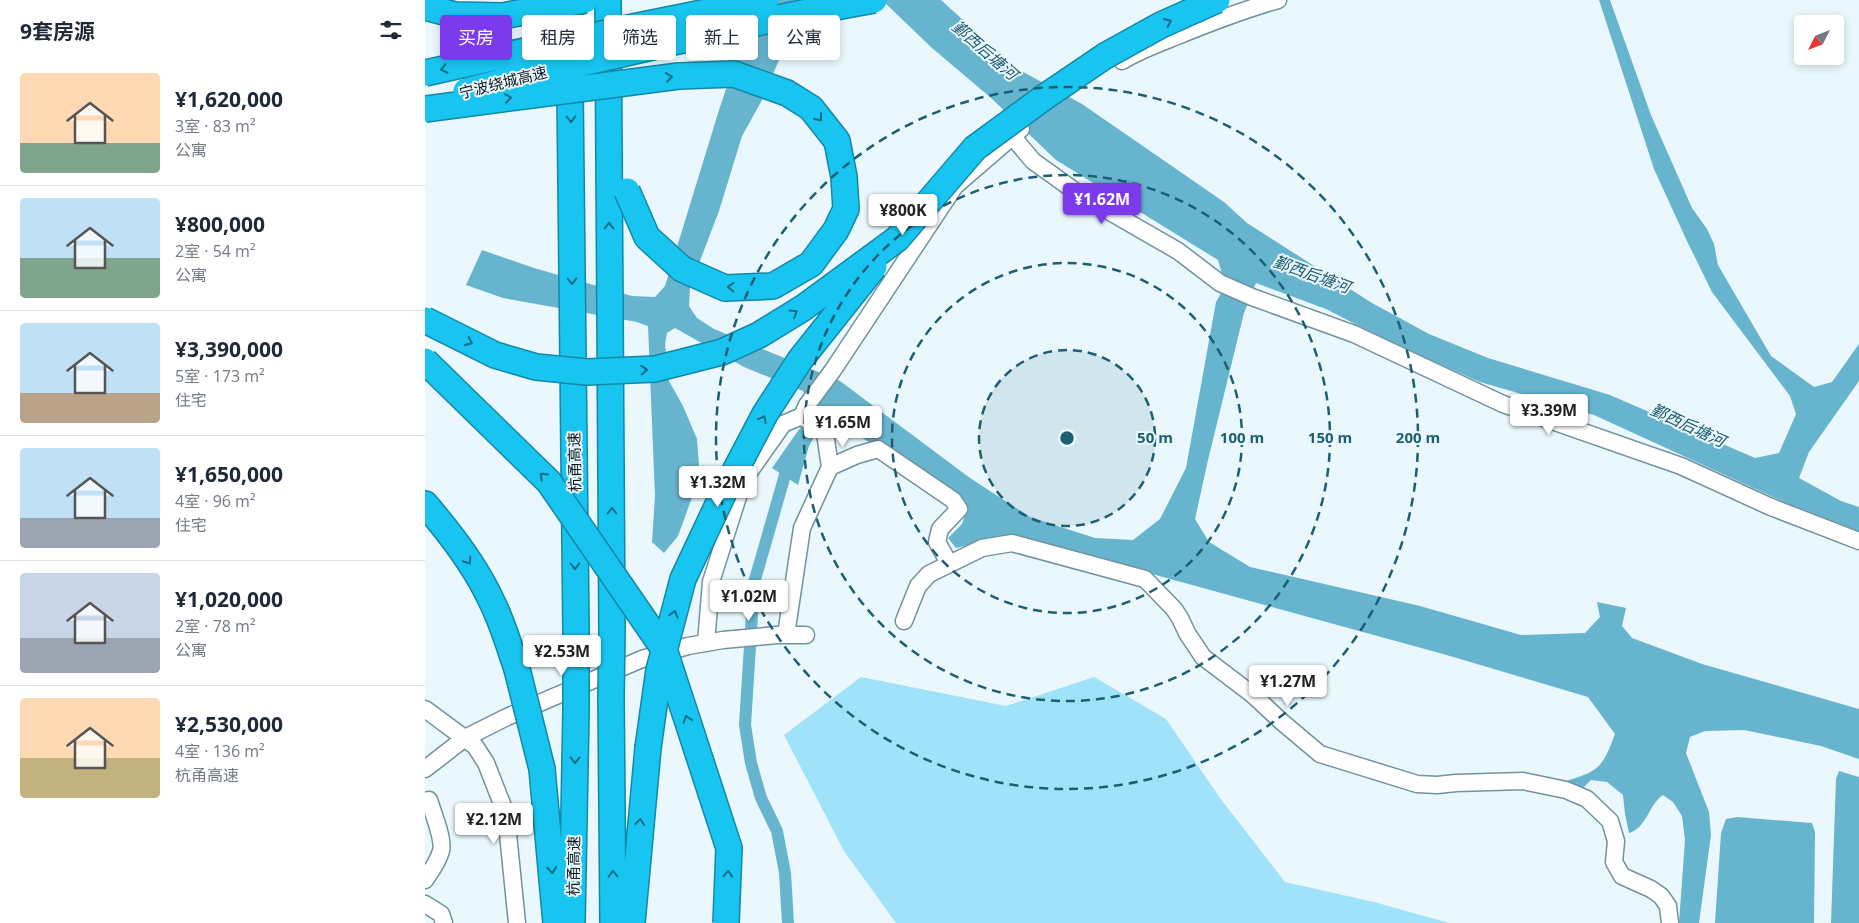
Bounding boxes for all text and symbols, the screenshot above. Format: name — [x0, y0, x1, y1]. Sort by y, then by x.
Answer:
chip: 买房 — [440, 15, 512, 60]
chip: 租房 — [522, 15, 594, 60]
chip: 筛选 — [604, 15, 676, 60]
chip: 新上 — [686, 15, 758, 60]
chip: 公寓 — [768, 15, 840, 60]
water label: 鄞西后塘河 — [948, 15, 1025, 87]
north arrow — [1794, 15, 1844, 65]
map controls — [1794, 15, 1844, 65]
icon: filters — [377, 16, 405, 44]
text: 9套房源 — [20, 17, 95, 45]
one-way arrow — [1163, 17, 1172, 28]
street label: 宁波绕城高速 — [457, 61, 549, 103]
one-way arrow — [440, 63, 449, 74]
one-way arrow — [665, 72, 673, 83]
text: ¥1,620,000 — [175, 85, 283, 113]
icon: home — [60, 93, 120, 153]
one-way arrow — [504, 94, 512, 104]
one-way arrow — [813, 112, 822, 122]
text: 3室 · 83 m² — [175, 115, 256, 137]
one-way arrow — [565, 115, 576, 123]
text: 公寓 — [175, 139, 207, 161]
pin: ¥1.62M — [1061, 182, 1143, 225]
text: ¥1.62M — [1074, 188, 1130, 210]
pin: ¥800K — [868, 194, 938, 236]
text: ¥800K — [879, 199, 927, 221]
text: ¥800,000 — [175, 210, 265, 238]
icon: home — [60, 218, 120, 278]
one-way arrow — [604, 222, 615, 230]
text: 2室 · 54 m² — [175, 240, 256, 262]
water label: 鄞西后塘河 — [1271, 250, 1356, 299]
text: 公寓 — [175, 264, 207, 286]
one-way arrow — [567, 278, 577, 285]
one-way arrow — [726, 282, 734, 293]
one-way arrow — [789, 310, 798, 320]
text: ¥3,390,000 — [175, 335, 283, 363]
one-way arrow — [464, 336, 473, 346]
icon: home — [60, 343, 120, 403]
one-way arrow — [640, 364, 648, 375]
text: 5室 · 173 m² — [175, 365, 265, 387]
text: 住宅 — [175, 389, 207, 411]
pin: ¥3.39M — [1508, 394, 1590, 436]
water label: 鄞西后塘河 — [1647, 398, 1732, 453]
text: ¥3.39M — [1521, 399, 1577, 421]
pin: ¥1.65M — [802, 406, 884, 448]
text: ¥1.65M — [815, 411, 871, 433]
one-way arrow — [756, 415, 766, 424]
text: 50 m — [1137, 427, 1173, 447]
text: 100 m — [1220, 427, 1264, 447]
text: 150 m — [1308, 427, 1352, 447]
text: 200 m — [1396, 427, 1440, 447]
centre of rings — [1058, 429, 1076, 447]
street label: 杭甬高速 — [563, 432, 585, 492]
text: ¥1,650,000 — [175, 460, 283, 488]
pin: ¥1.32M — [677, 466, 759, 508]
icon: home — [60, 468, 120, 528]
text: ¥1.32M — [690, 471, 746, 493]
one-way arrow — [539, 473, 548, 482]
text: 4室 · 96 m² — [175, 490, 256, 512]
one-way arrow — [606, 507, 617, 515]
text: 住宅 — [175, 514, 207, 536]
one-way arrow — [462, 556, 472, 565]
one-way arrow — [570, 562, 580, 570]
pin: ¥1.02M — [708, 580, 790, 622]
text: ¥1,020,000 — [175, 585, 283, 613]
text: ¥1.02M — [721, 585, 777, 607]
icon: home — [60, 593, 120, 653]
one-way arrow — [668, 610, 679, 618]
text: 2室 · 78 m² — [175, 615, 256, 637]
pin: ¥2.53M — [521, 634, 603, 677]
text: 公寓 — [175, 639, 207, 661]
text: ¥2.53M — [534, 640, 590, 662]
pin: ¥1.27M — [1247, 664, 1329, 707]
text: ¥1.27M — [1260, 670, 1316, 692]
text: ¥2,530,000 — [175, 710, 283, 738]
one-way arrow — [683, 715, 693, 723]
icon: home — [60, 718, 120, 778]
text: 4室 · 136 m² — [175, 740, 265, 762]
one-way arrow — [570, 756, 580, 764]
text: 杭甬高速 — [175, 764, 239, 786]
pin: ¥2.12M — [453, 802, 535, 845]
text: ¥2.12M — [466, 808, 522, 830]
one-way arrow — [634, 818, 645, 826]
street label: 杭甬高速 — [562, 836, 584, 896]
one-way arrow — [546, 866, 557, 874]
one-way arrow — [608, 870, 618, 878]
one-way arrow — [722, 870, 733, 878]

